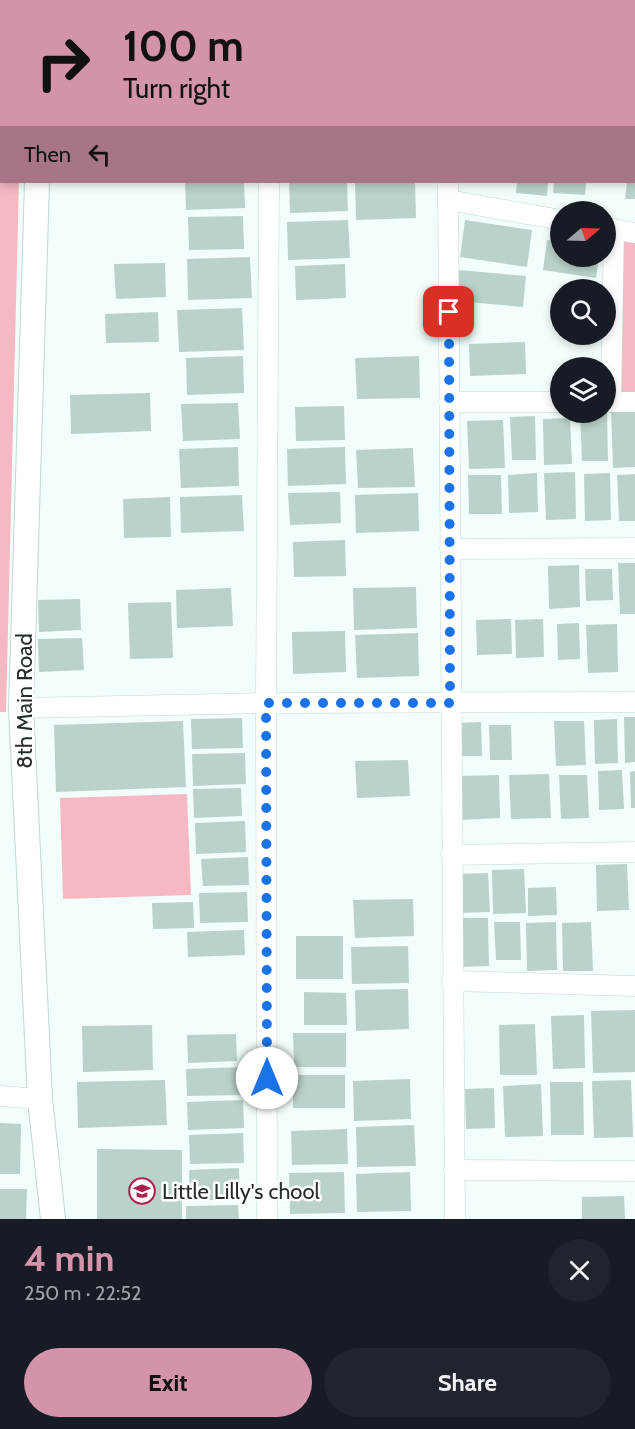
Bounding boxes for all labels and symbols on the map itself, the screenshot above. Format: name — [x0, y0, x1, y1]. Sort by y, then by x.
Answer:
north arrow — [550, 201, 616, 267]
pin — [423, 286, 474, 337]
street label: 8th Main Road — [11, 633, 38, 769]
position arrow — [235, 1046, 299, 1110]
school or university icon: Little Lilly's chool — [127, 1176, 157, 1206]
place label: Little Lilly's chool — [162, 1178, 321, 1205]

